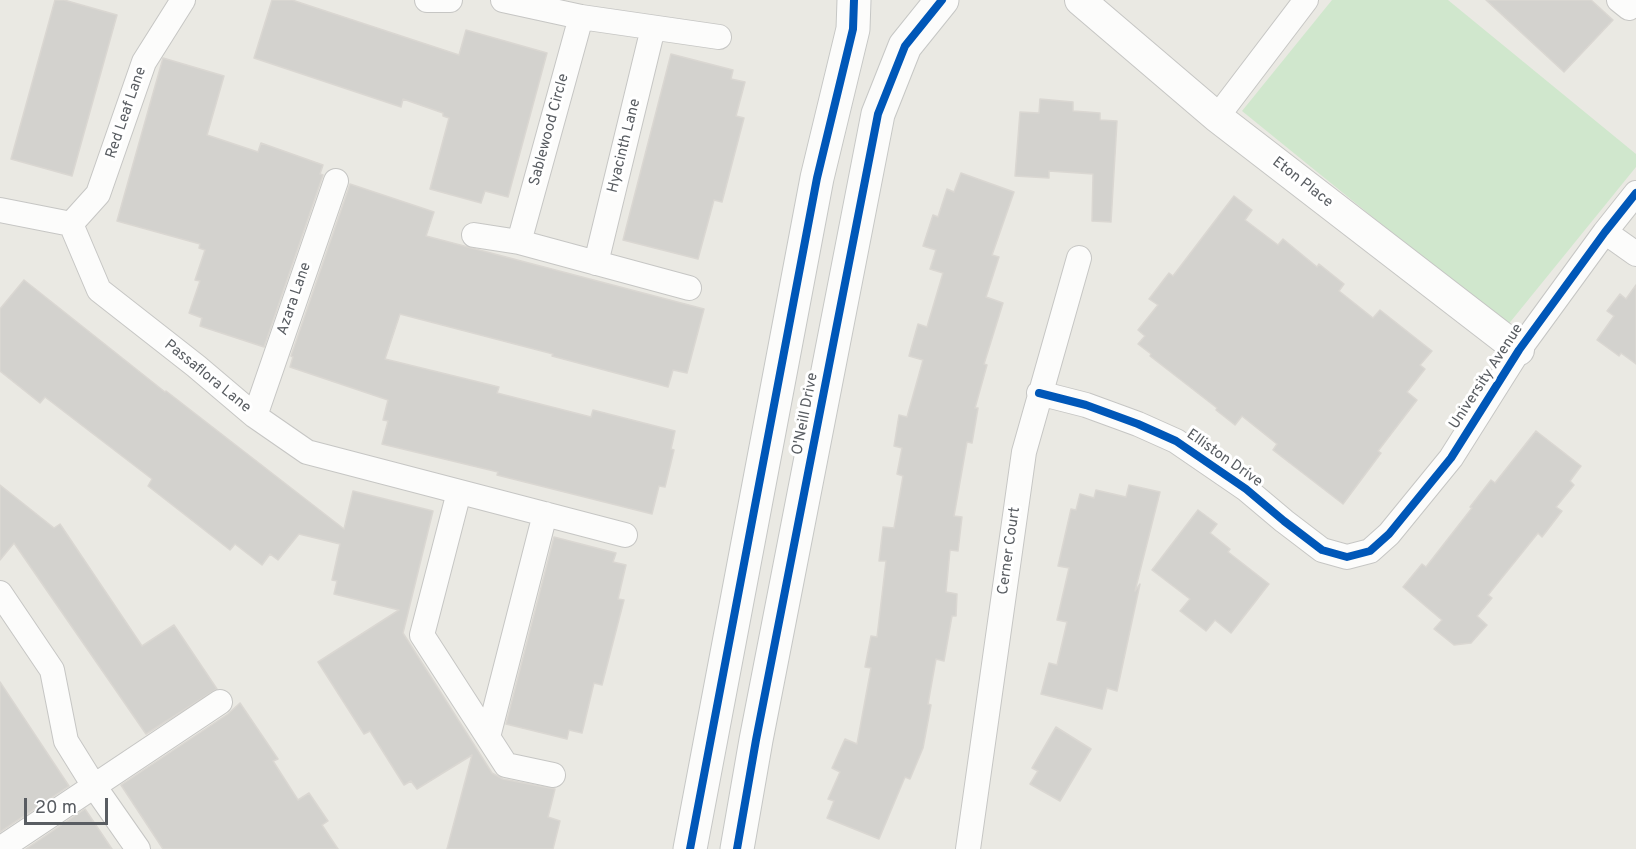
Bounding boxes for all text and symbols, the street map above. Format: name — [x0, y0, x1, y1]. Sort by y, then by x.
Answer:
street label: Red Leaf Lane — [103, 65, 151, 161]
street label: Sablewood Circle — [526, 72, 574, 188]
street label: Hyacinth Lane — [605, 97, 645, 195]
street label: Eton Place — [1268, 154, 1336, 212]
street label: Azara Lane — [274, 260, 316, 338]
street label: University Avenue — [1446, 321, 1528, 433]
street label: Passaflora Lane — [160, 337, 254, 417]
street label: O'Neill Drive — [789, 371, 823, 457]
street label: Elliston Drive — [1182, 426, 1266, 492]
street label: Cerner Court — [995, 506, 1025, 596]
scale bar — [27, 786, 111, 824]
text: 20 m — [35, 797, 77, 820]

